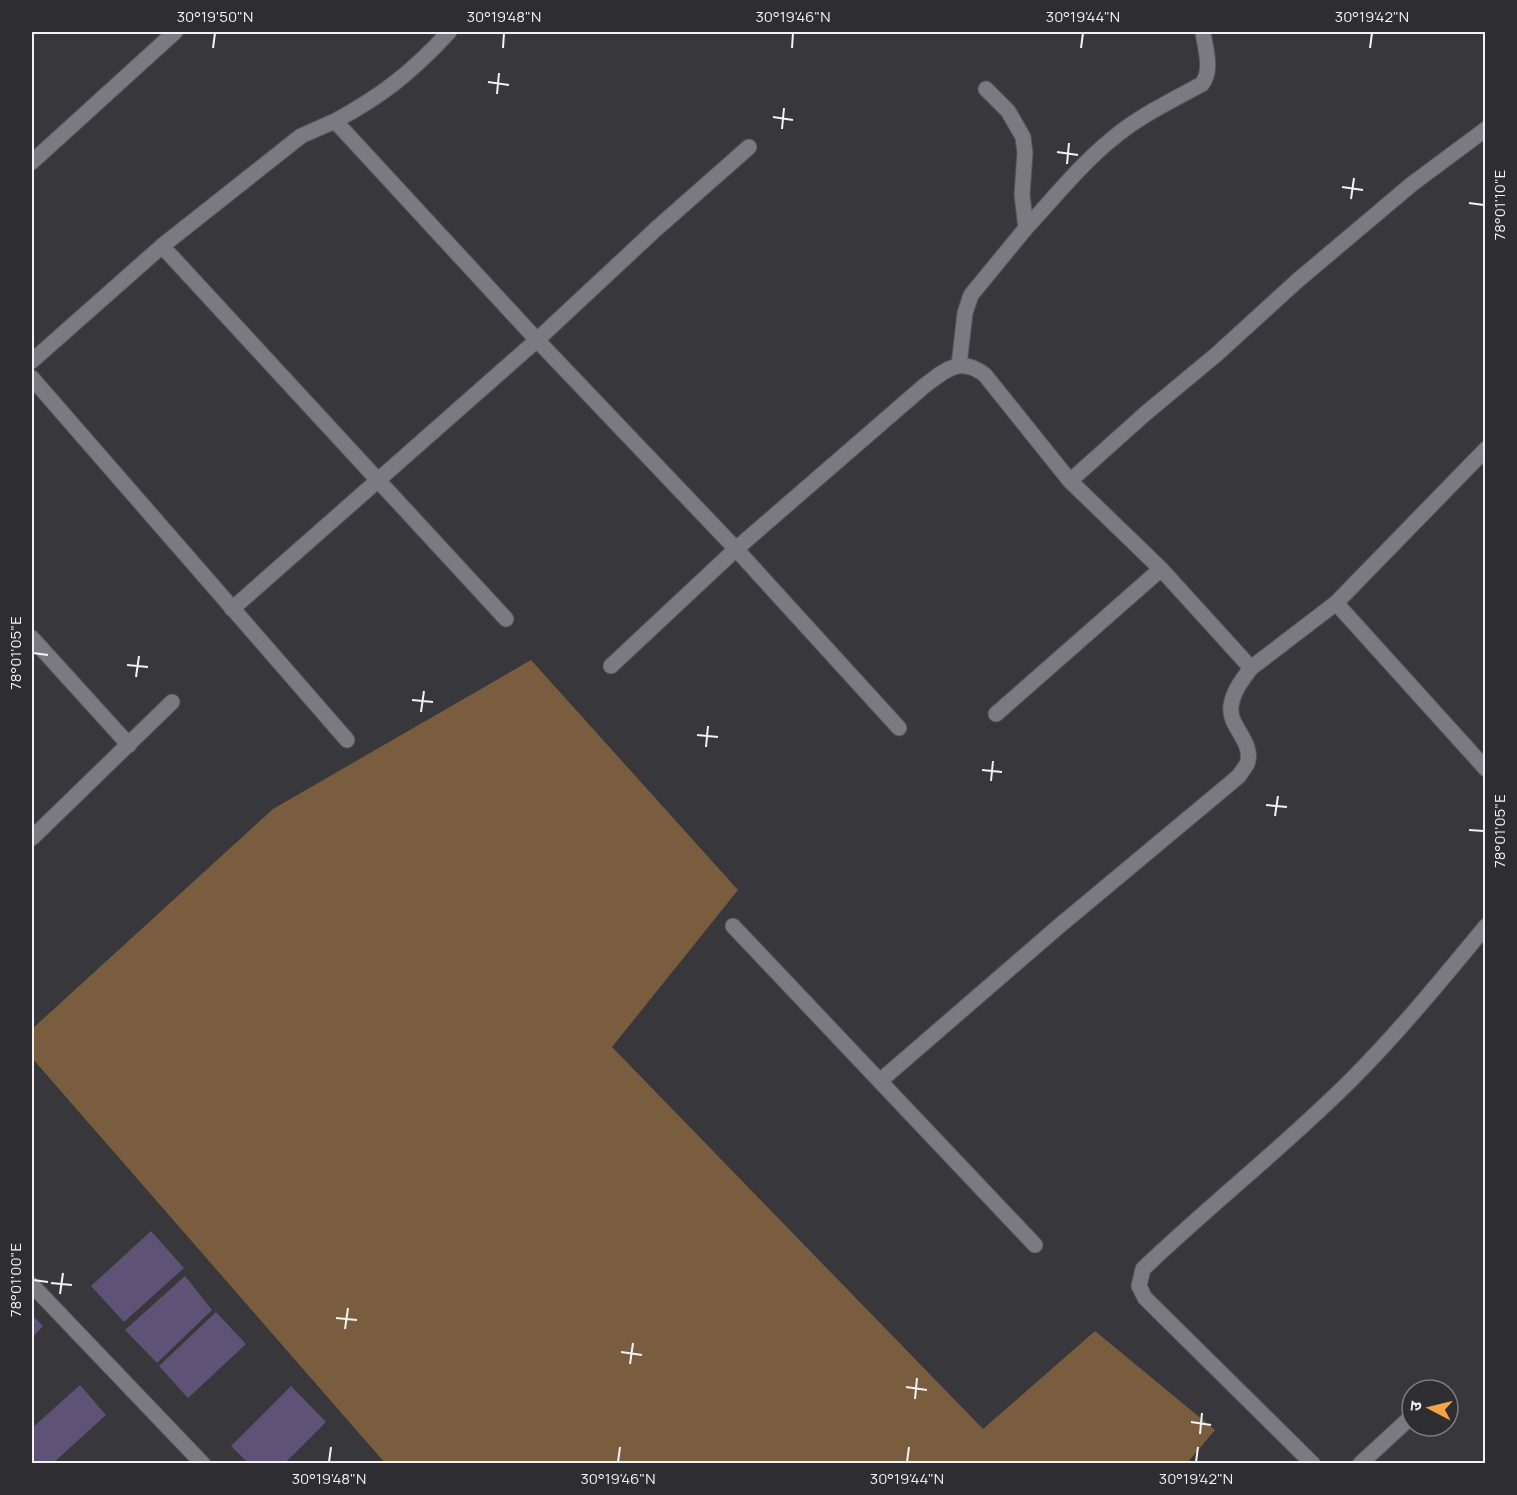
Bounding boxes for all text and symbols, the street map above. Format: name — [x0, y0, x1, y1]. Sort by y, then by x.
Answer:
text: 30°19'50"N — [177, 6, 253, 27]
text: 30°19'48"N — [467, 6, 541, 27]
text: 30°19'46"N — [755, 6, 831, 27]
text: 30°19'44"N — [1046, 6, 1120, 27]
text: 30°19'42"N — [1335, 6, 1409, 27]
text: 78°01'10"E — [1489, 170, 1510, 240]
text: 78°01'05"E — [5, 616, 26, 690]
text: 78°01'05"E — [1489, 794, 1510, 868]
text: 78°01'00"E — [5, 1243, 26, 1317]
north arrow — [1400, 1378, 1460, 1438]
text: उ — [1404, 1400, 1427, 1412]
text: 30°19'48"N — [292, 1468, 366, 1489]
text: 30°19'46"N — [580, 1468, 656, 1489]
text: 30°19'44"N — [870, 1468, 944, 1489]
text: 30°19'42"N — [1159, 1468, 1233, 1489]

